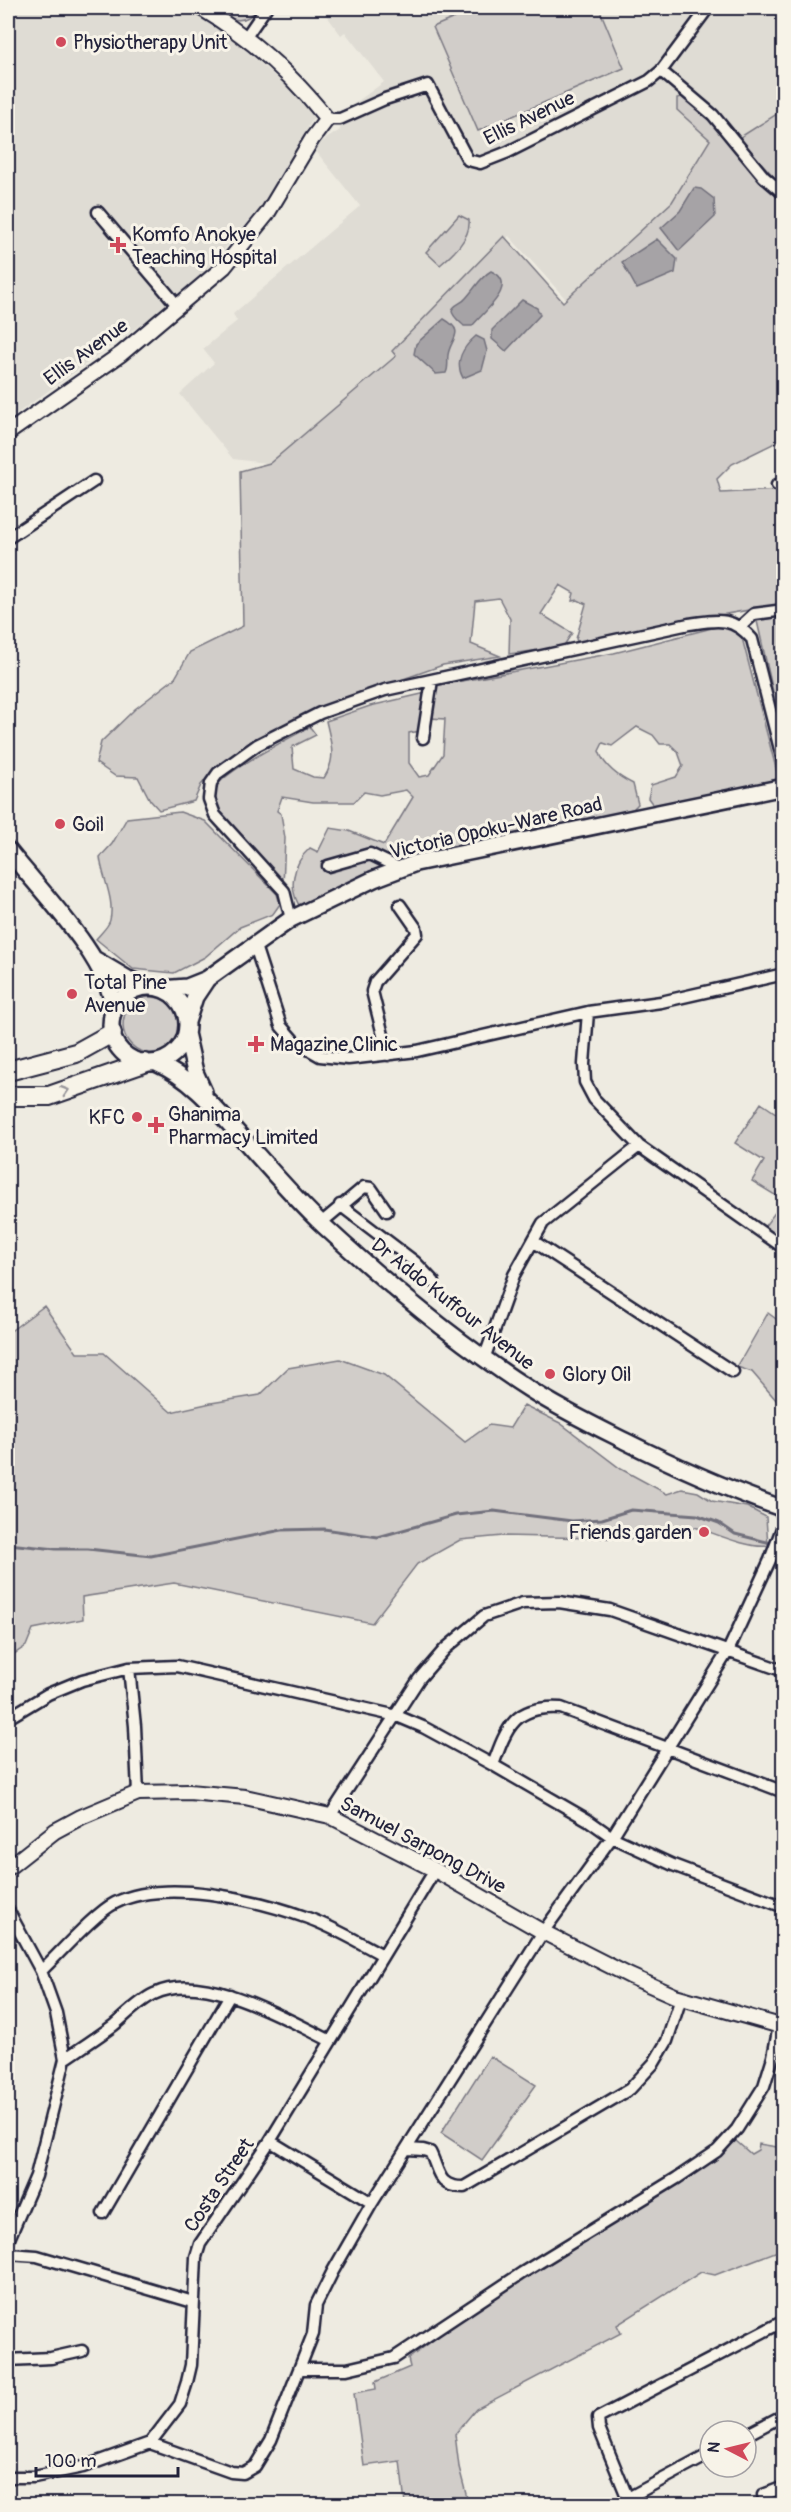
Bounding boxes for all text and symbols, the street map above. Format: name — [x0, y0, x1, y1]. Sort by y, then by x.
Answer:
place label: Physiotherapy Unit — [73, 30, 228, 55]
marker: Physiotherapy Unit — [54, 35, 68, 49]
street label: Ellis Avenue — [479, 85, 579, 151]
place label: Komfo Anokye Teaching Hospital — [132, 222, 277, 270]
marker: Komfo Anokye Teaching Hospital — [109, 236, 127, 254]
street label: Ellis Avenue — [39, 313, 133, 391]
street label: Victoria Opoku-Ware Road — [387, 791, 605, 865]
place label: Goil — [72, 812, 104, 837]
marker: Goil — [53, 817, 67, 831]
place label: Total Pine Avenue — [84, 970, 167, 1018]
marker: Total Pine Avenue — [65, 987, 79, 1001]
place label: Magazine Clinic — [270, 1032, 398, 1057]
marker: Magazine Clinic — [247, 1035, 265, 1053]
one-way arrow — [59, 1086, 70, 1099]
place label: Ghanima Pharmacy Limited — [168, 1102, 318, 1150]
place label: KFC — [89, 1105, 125, 1130]
marker: KFC — [130, 1110, 144, 1124]
marker: Ghanima Pharmacy Limited — [149, 1118, 163, 1132]
street label: Dr Addo Kuffour Avenue — [366, 1233, 540, 1376]
place label: Glory Oil — [562, 1362, 632, 1387]
marker: Glory Oil — [543, 1367, 557, 1381]
place label: Friends garden — [569, 1520, 692, 1545]
marker: Friends garden — [697, 1525, 711, 1539]
street label: Samuel Sarpong Drive — [336, 1791, 510, 1899]
street label: Costa Street — [178, 2132, 260, 2237]
north arrow — [698, 2419, 758, 2479]
scale bar — [36, 2440, 178, 2478]
text: N — [704, 2441, 725, 2454]
text: 100 m — [45, 2450, 97, 2473]

